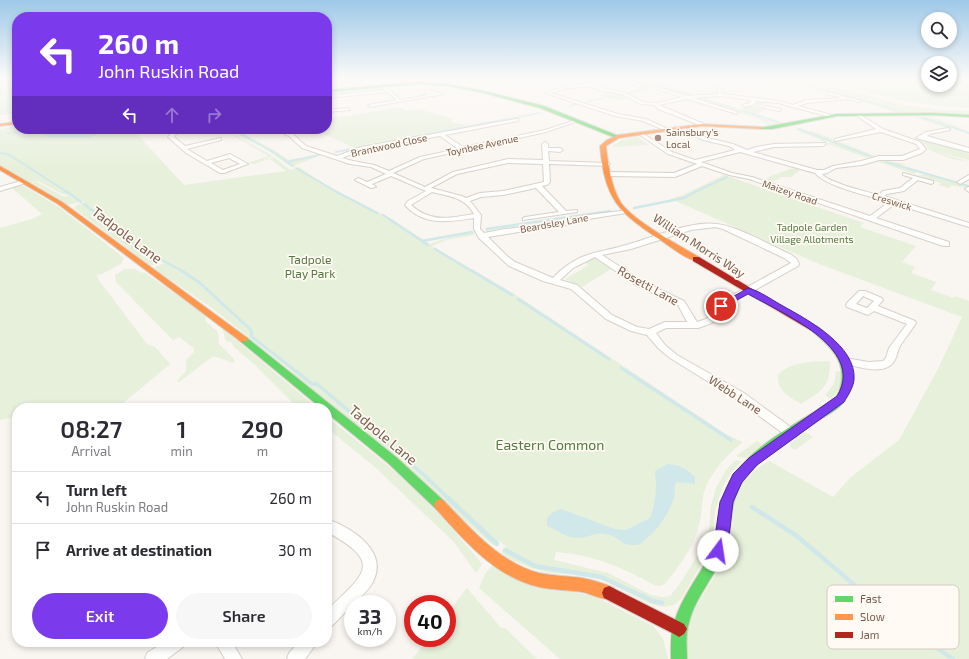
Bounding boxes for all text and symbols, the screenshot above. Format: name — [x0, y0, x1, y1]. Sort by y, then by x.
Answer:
map controls — [921, 12, 957, 92]
button: search — [921, 12, 957, 48]
text: 260 m — [98, 26, 179, 60]
icon: left — [32, 28, 84, 80]
button: layers — [921, 56, 957, 92]
text: John Ruskin Road — [98, 60, 239, 82]
icon: left — [119, 104, 141, 126]
icon: ahead — [161, 104, 183, 126]
icon: right — [203, 104, 225, 126]
place label: Sainsbury's Local — [666, 126, 718, 150]
street label: Brantwood Close — [350, 131, 428, 159]
street label: Toynbee Avenue — [445, 132, 519, 158]
marker: Sainsbury's Local — [653, 133, 663, 143]
street label: Maizey Road — [761, 177, 819, 207]
street label: Creswick — [871, 189, 913, 213]
street label: Tadpole Lane — [89, 203, 166, 267]
street label: William Morris Way — [651, 210, 749, 281]
street label: Beardsley Lane — [519, 211, 589, 235]
park label: Tadpole Garden Village Allotments — [770, 221, 854, 245]
park label: Tadpole Play Park — [285, 252, 335, 280]
street label: Rosetti Lane — [615, 263, 681, 308]
pin — [704, 289, 738, 323]
icon: arrive — [710, 295, 732, 317]
street label: Webb Lane — [707, 372, 765, 416]
street label: Tadpole Lane — [346, 401, 421, 468]
text: 08:27 — [60, 414, 122, 443]
text: 1 — [177, 414, 187, 443]
text: 290 — [241, 414, 284, 443]
park label: Eastern Common — [496, 436, 604, 453]
text: Arrival — [71, 443, 111, 459]
text: min — [171, 443, 193, 459]
text: m — [257, 443, 268, 459]
text: Turn left — [66, 481, 127, 499]
icon: left — [32, 487, 54, 509]
text: 260 m — [269, 489, 312, 507]
text: John Ruskin Road — [66, 499, 168, 515]
position arrow — [697, 530, 739, 572]
icon: arrive — [32, 539, 54, 561]
text: Arrive at destination — [66, 541, 212, 559]
text: 30 m — [278, 541, 312, 559]
legend — [827, 585, 959, 649]
text: Fast — [860, 592, 882, 605]
button: Exit — [32, 593, 168, 639]
button: Share — [176, 593, 312, 639]
speed limit sign: 40 — [404, 595, 456, 647]
text: 33 — [359, 604, 381, 628]
text: Slow — [860, 610, 885, 623]
text: km/h — [358, 625, 382, 637]
text: Jam — [860, 628, 879, 641]

